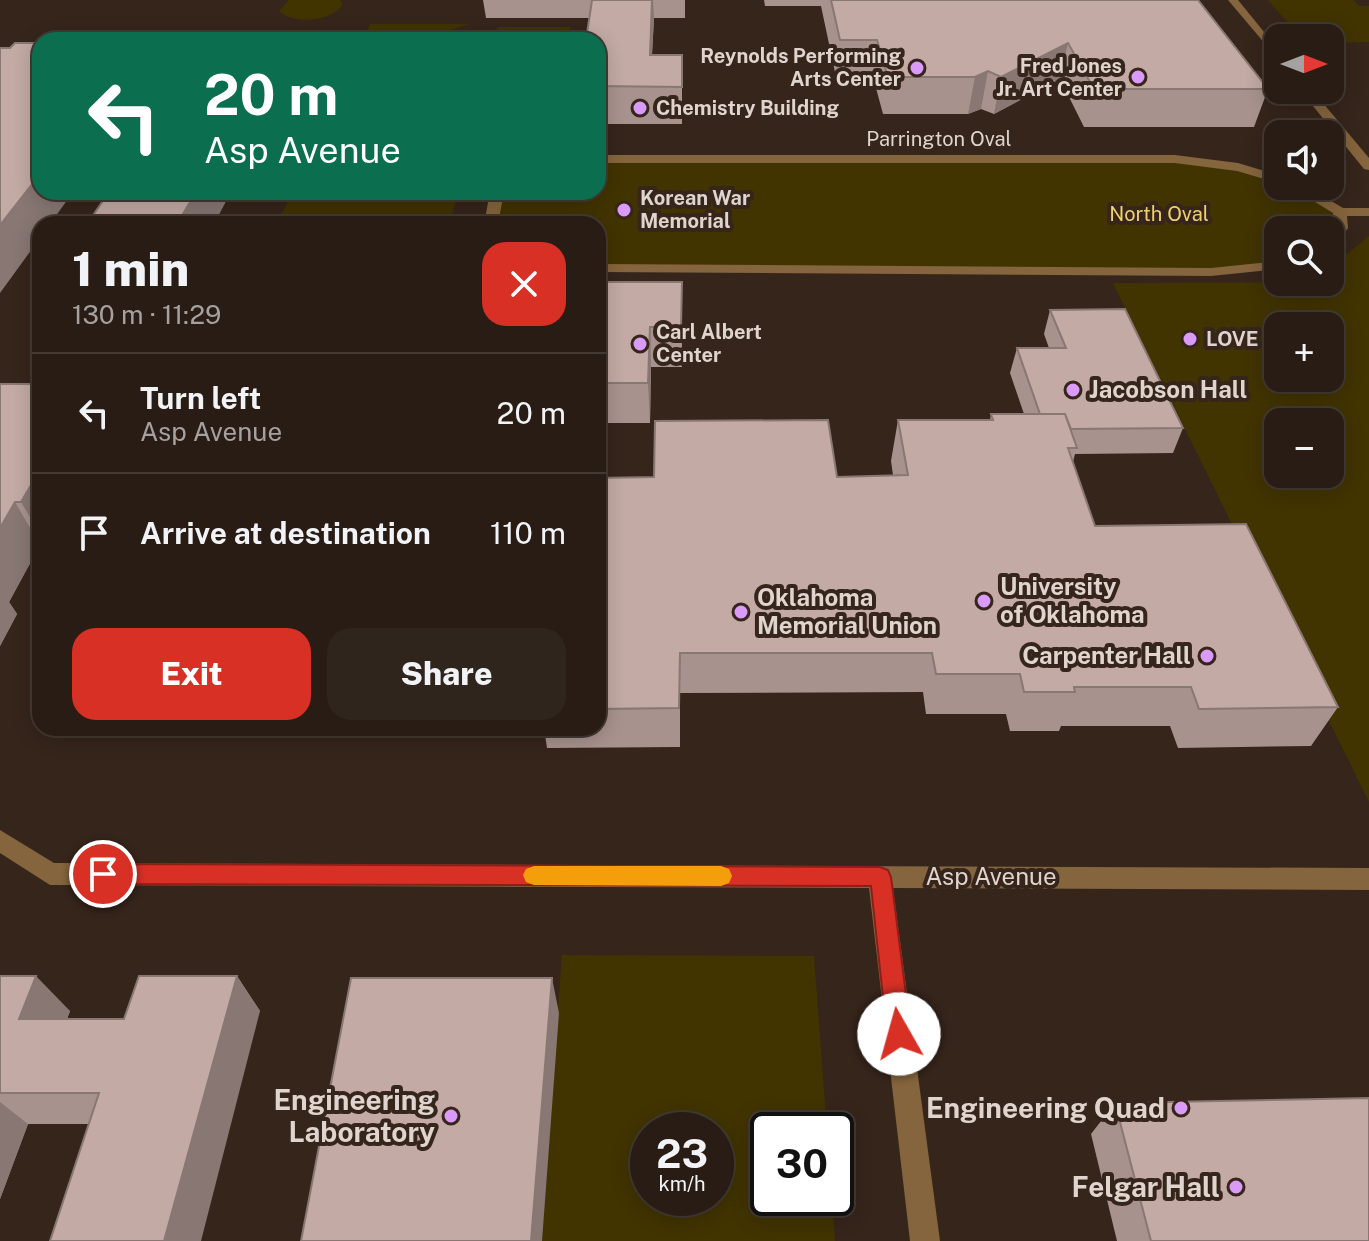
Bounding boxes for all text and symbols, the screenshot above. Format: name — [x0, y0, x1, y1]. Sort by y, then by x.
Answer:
north arrow — [1264, 24, 1344, 104]
map controls — [1264, 24, 1344, 488]
place label: Reynolds Performing Arts Center — [700, 44, 901, 91]
place label: Fred Jones Jr. Art Center — [996, 54, 1122, 101]
marker: Reynolds Performing Arts Center — [908, 59, 926, 77]
text: 20 m — [204, 62, 338, 128]
icon: left — [72, 64, 176, 168]
marker: Fred Jones Jr. Art Center — [1129, 68, 1147, 86]
place label: Chemistry Building — [656, 96, 839, 120]
marker: Chemistry Building — [631, 99, 649, 117]
button: sound — [1264, 120, 1344, 200]
street label: Parrington Oval — [866, 127, 1012, 151]
text: Asp Avenue — [204, 129, 401, 171]
place label: Korean War Memorial — [640, 186, 750, 233]
marker: Korean War Memorial — [615, 201, 633, 219]
park label: North Oval — [1109, 202, 1209, 226]
button: search — [1264, 216, 1344, 296]
text: 1 min — [72, 240, 189, 297]
button: close — [482, 242, 566, 326]
text: 130 m · 11:29 — [72, 299, 221, 330]
button: + — [1264, 312, 1344, 392]
place label: Carl Albert Center — [656, 320, 762, 367]
place label: LOVE — [1206, 327, 1259, 351]
marker: LOVE — [1181, 330, 1199, 348]
marker: Carl Albert Center — [631, 335, 649, 353]
place label: Jacobson Hall — [1089, 375, 1247, 403]
text: Turn left — [140, 380, 261, 416]
marker: Jacobson Hall — [1064, 381, 1082, 399]
icon: left — [72, 391, 116, 435]
text: 20 m — [497, 395, 566, 431]
button: − — [1264, 408, 1344, 488]
text: Asp Avenue — [140, 416, 282, 447]
icon: arrive — [72, 511, 116, 555]
text: Arrive at destination — [140, 515, 431, 551]
text: 110 m — [490, 515, 566, 551]
place label: University of Oklahoma — [1000, 572, 1145, 628]
place label: Oklahoma Memorial Union — [757, 583, 937, 639]
marker: University of Oklahoma — [975, 592, 993, 610]
marker: Oklahoma Memorial Union — [732, 603, 750, 621]
button: Exit — [72, 628, 311, 720]
button: Share — [327, 628, 566, 720]
place label: Carpenter Hall — [1022, 641, 1191, 669]
marker: Carpenter Hall — [1198, 647, 1216, 665]
pin — [69, 840, 137, 908]
icon: arrive — [81, 852, 125, 896]
street label: Asp Avenue — [925, 862, 1057, 890]
position arrow — [857, 992, 941, 1076]
place label: Engineering Laboratory — [273, 1083, 435, 1148]
place label: Engineering Quad — [926, 1091, 1165, 1124]
marker: Engineering Quad — [1172, 1099, 1190, 1117]
marker: Engineering Laboratory — [442, 1107, 460, 1125]
speed limit sign: 30 — [750, 1112, 854, 1216]
text: 23 — [656, 1130, 708, 1177]
place label: Felgar Hall — [1072, 1170, 1220, 1203]
text: km/h — [658, 1172, 706, 1196]
marker: Felgar Hall — [1227, 1178, 1245, 1196]

